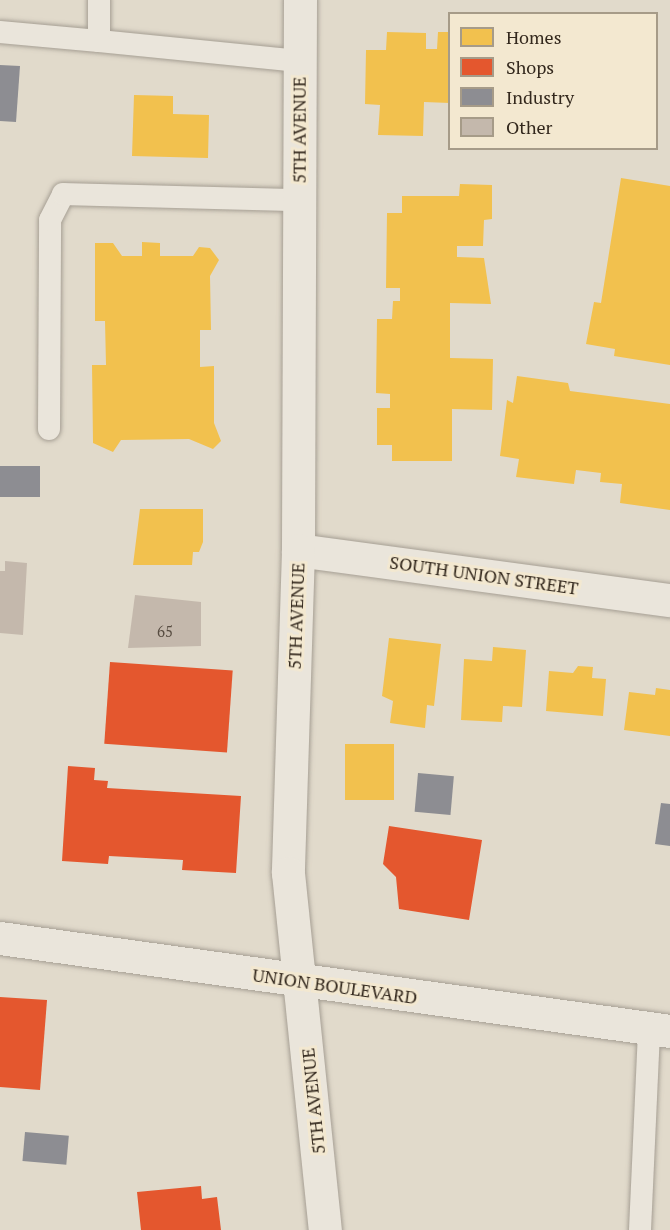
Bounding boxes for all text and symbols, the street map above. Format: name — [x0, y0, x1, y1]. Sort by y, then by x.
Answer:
legend — [448, 12, 658, 150]
text: Homes — [506, 25, 561, 49]
text: Shops — [506, 55, 554, 79]
street label: 5TH AVENUE — [288, 76, 310, 184]
text: Industry — [506, 85, 574, 109]
text: Other — [506, 115, 553, 139]
street label: SOUTH UNION STREET — [388, 551, 580, 599]
street label: 5TH AVENUE — [283, 562, 309, 670]
house number: 65 — [157, 623, 173, 641]
street label: UNION BOULEVARD — [251, 964, 419, 1008]
street label: 5TH AVENUE — [297, 1047, 329, 1155]

